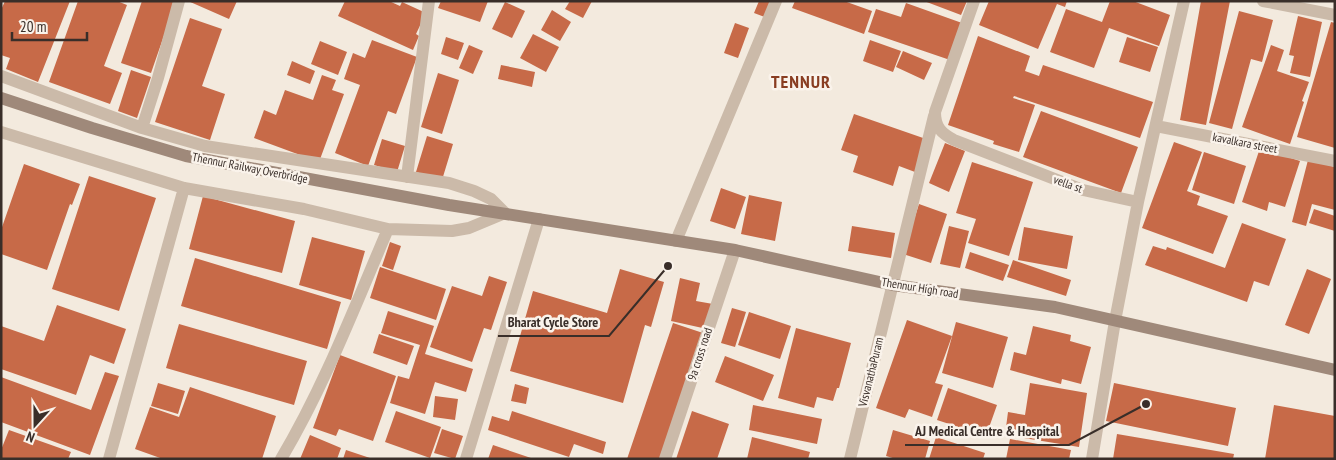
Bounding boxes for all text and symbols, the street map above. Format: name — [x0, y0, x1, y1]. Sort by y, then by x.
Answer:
scale bar — [12, 10, 88, 42]
text: 20 m — [20, 17, 46, 36]
district label: TENNUR — [771, 70, 831, 93]
street label: kavalkara street — [1211, 129, 1279, 156]
street label: Thennur Railway Overbridge — [191, 149, 309, 186]
street label: vella st — [1052, 171, 1085, 196]
street label: Thennur High road — [881, 274, 960, 301]
callout: Bharat Cycle Store — [498, 307, 609, 336]
text: Bharat Cycle Store — [508, 313, 598, 331]
street label: 9a cross road — [684, 326, 715, 382]
street label: VisvanathaPuram — [854, 335, 886, 409]
north arrow — [10, 400, 60, 450]
callout: AJ Medical Centre & Hospital — [905, 416, 1069, 445]
text: AJ Medical Centre & Hospital — [914, 422, 1060, 440]
text: N — [24, 427, 37, 447]

